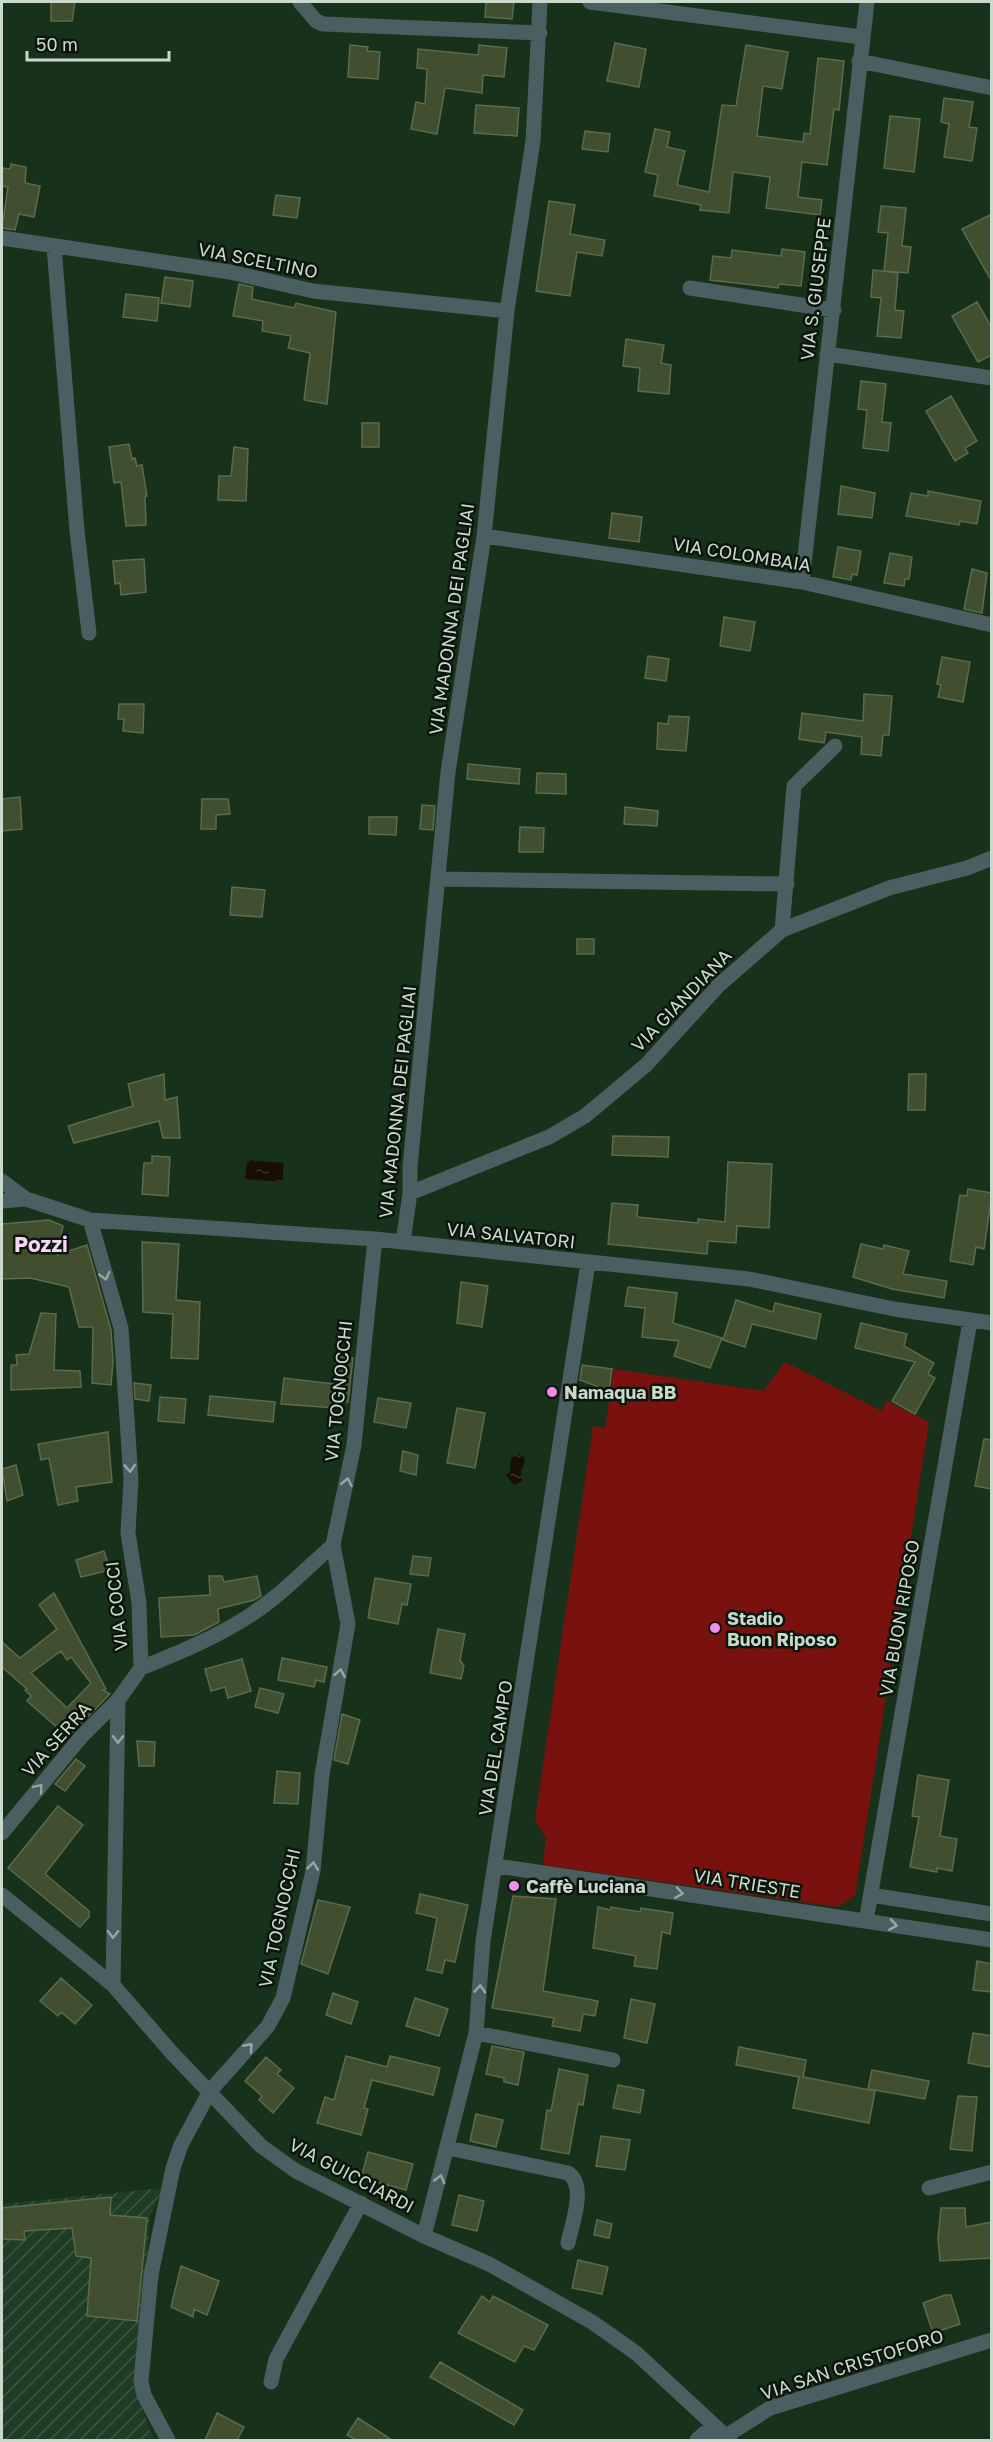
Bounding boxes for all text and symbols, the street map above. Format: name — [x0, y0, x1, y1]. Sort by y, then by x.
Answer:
scale bar — [27, 24, 170, 62]
text: 50 m — [36, 33, 78, 55]
street label: VIA S. GIUSEPPE — [795, 216, 835, 362]
street label: VIA SCELTINO — [196, 238, 320, 282]
street label: VIA MADONNA DEI PAGLIAI — [424, 502, 478, 736]
street label: VIA COLOMBAIA — [671, 532, 813, 576]
street label: VIA GIANDIANA — [626, 944, 736, 1056]
street label: VIA MADONNA DEI PAGLIAI — [374, 985, 420, 1219]
street label: VIA SALVATORI — [446, 1217, 576, 1253]
district label: Pozzi — [14, 1231, 68, 1257]
one-way arrow — [98, 1271, 111, 1281]
street label: VIA TOGNOCCHI — [320, 1319, 356, 1463]
place label: Namaqua BB — [564, 1381, 677, 1403]
marker: Namaqua BB — [545, 1385, 559, 1399]
one-way arrow — [124, 1464, 137, 1473]
one-way arrow — [340, 1477, 353, 1487]
street label: VIA BUON RIPOSO — [874, 1538, 924, 1698]
street label: VIA COCCI — [100, 1560, 132, 1652]
place label: Stadio Buon Riposo — [727, 1607, 837, 1650]
marker: Stadio Buon Riposo — [708, 1621, 722, 1635]
one-way arrow — [333, 1669, 345, 1678]
street label: VIA DEL CAMPO — [473, 1679, 517, 1817]
street label: VIA SERRA — [17, 1697, 95, 1781]
one-way arrow — [111, 1735, 124, 1744]
one-way arrow — [31, 1784, 42, 1795]
street label: VIA TOGNOCCHI — [253, 1846, 305, 1990]
one-way arrow — [306, 1862, 318, 1871]
street label: VIA TRIESTE — [692, 1864, 802, 1902]
place label: Caffè Luciana — [526, 1875, 646, 1897]
marker: Caffè Luciana — [507, 1879, 521, 1893]
one-way arrow — [675, 1886, 684, 1898]
one-way arrow — [887, 1918, 897, 1931]
one-way arrow — [107, 1930, 119, 1939]
one-way arrow — [473, 1984, 486, 1993]
one-way arrow — [242, 2043, 253, 2054]
street label: VIA GUICCIARDI — [286, 2133, 418, 2217]
one-way arrow — [433, 2174, 445, 2185]
street label: VIA SAN CRISTOFORO — [758, 2324, 946, 2404]

